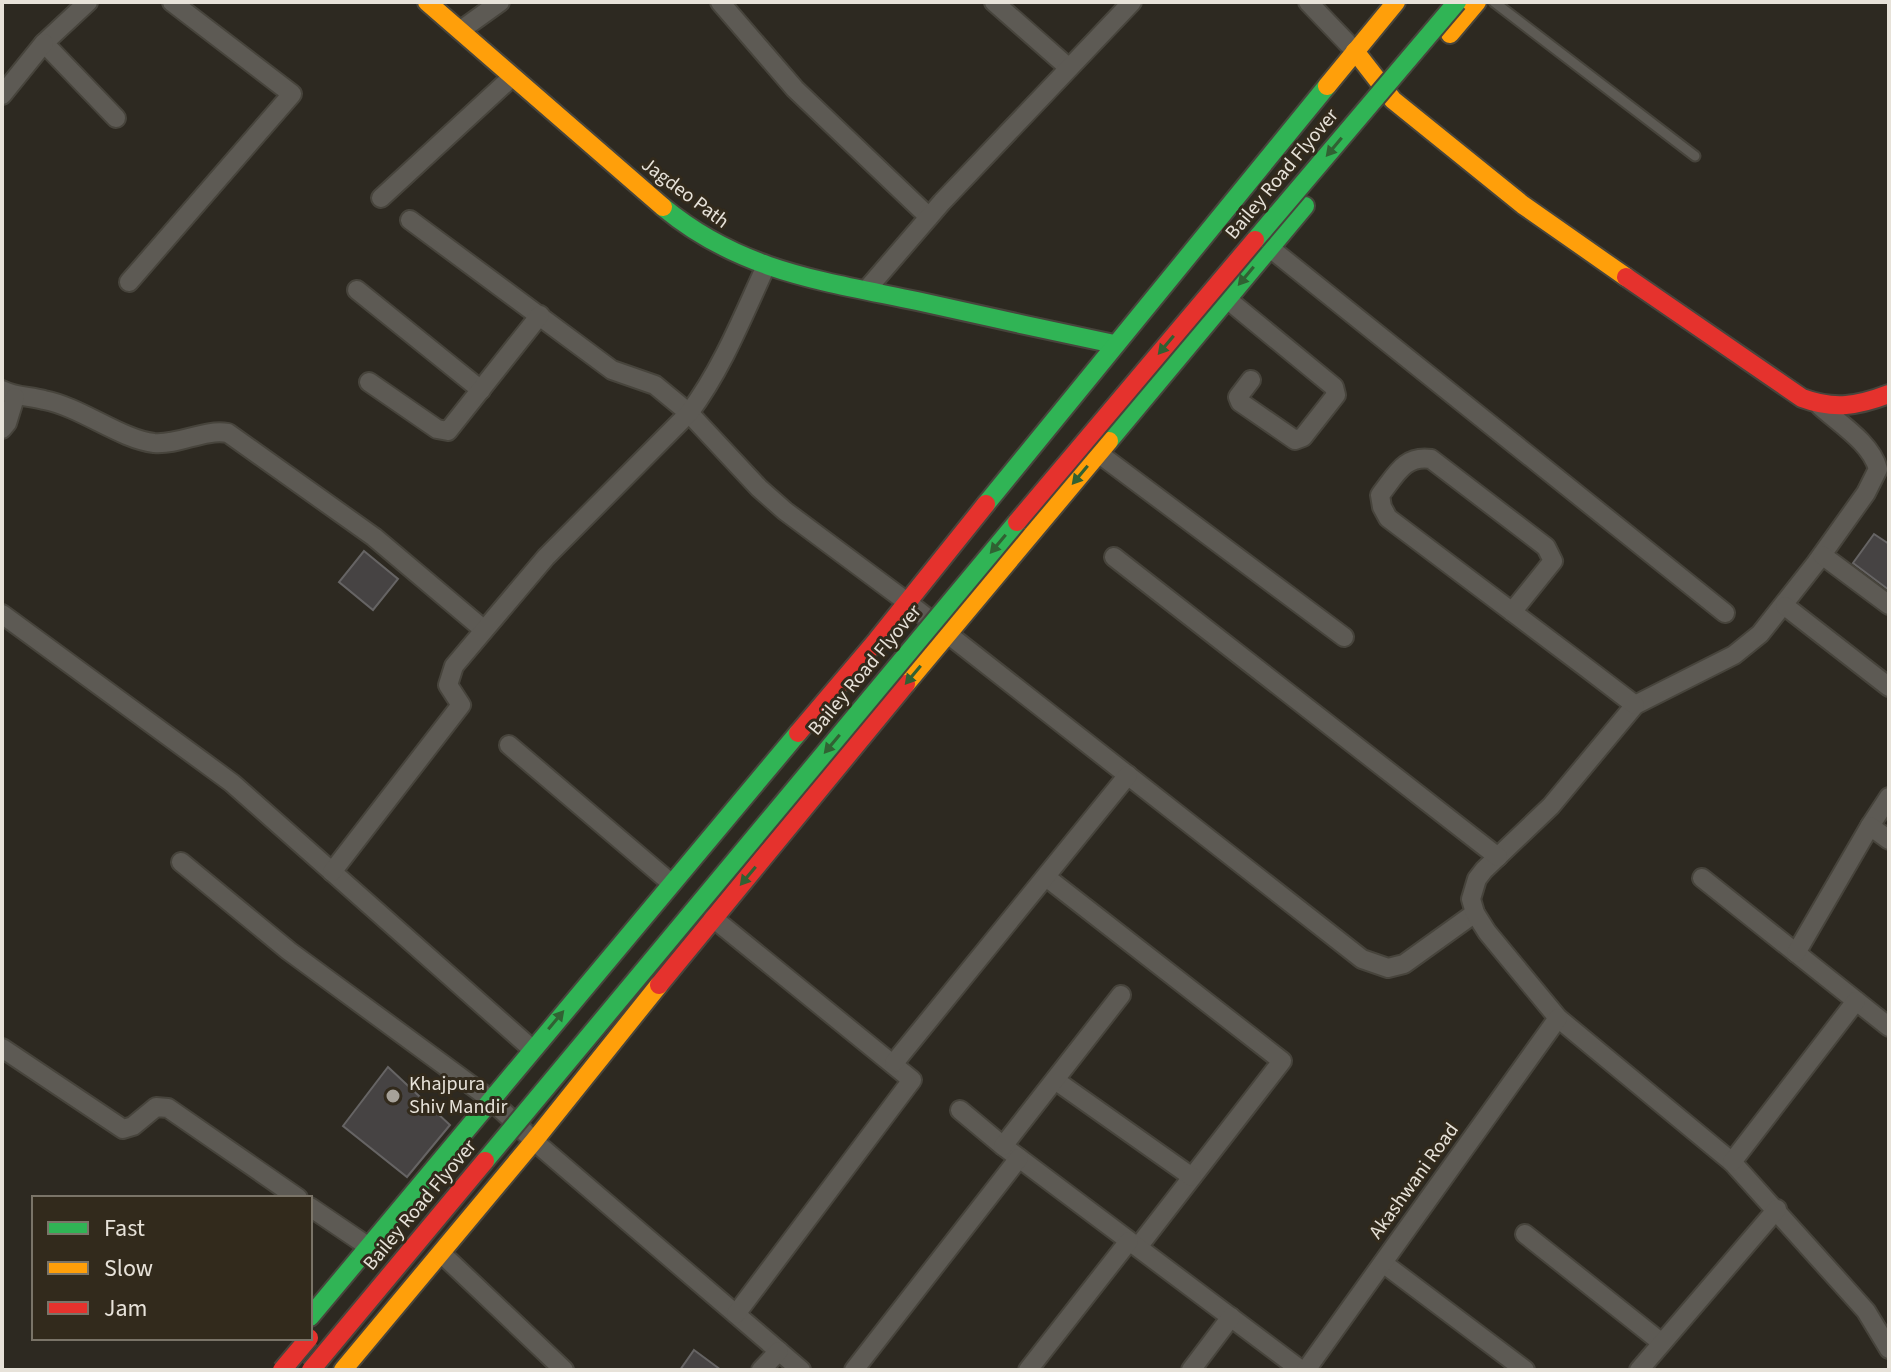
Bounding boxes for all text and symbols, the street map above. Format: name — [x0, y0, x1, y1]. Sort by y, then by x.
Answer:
street label: Bailey Road Flyover — [1219, 102, 1345, 246]
one-way arrow — [1326, 137, 1343, 157]
street label: Jagdeo Path — [635, 151, 735, 235]
one-way arrow — [1238, 266, 1255, 286]
one-way arrow — [1158, 335, 1175, 355]
one-way arrow — [1071, 465, 1088, 486]
one-way arrow — [990, 534, 1007, 554]
street label: Bailey Road Flyover — [802, 598, 928, 742]
one-way arrow — [905, 665, 922, 685]
one-way arrow — [824, 734, 841, 754]
one-way arrow — [740, 866, 757, 886]
one-way arrow — [547, 1010, 564, 1030]
place label: Khajpura Shiv Mandir — [409, 1070, 507, 1121]
marker: Khajpura Shiv Mandir — [384, 1087, 402, 1105]
street label: Akashwani Road — [1362, 1117, 1466, 1245]
street label: Bailey Road Flyover — [357, 1133, 483, 1277]
legend — [32, 1196, 312, 1340]
text: Fast — [104, 1211, 145, 1246]
text: Slow — [104, 1251, 153, 1286]
text: Jam — [104, 1291, 148, 1326]

